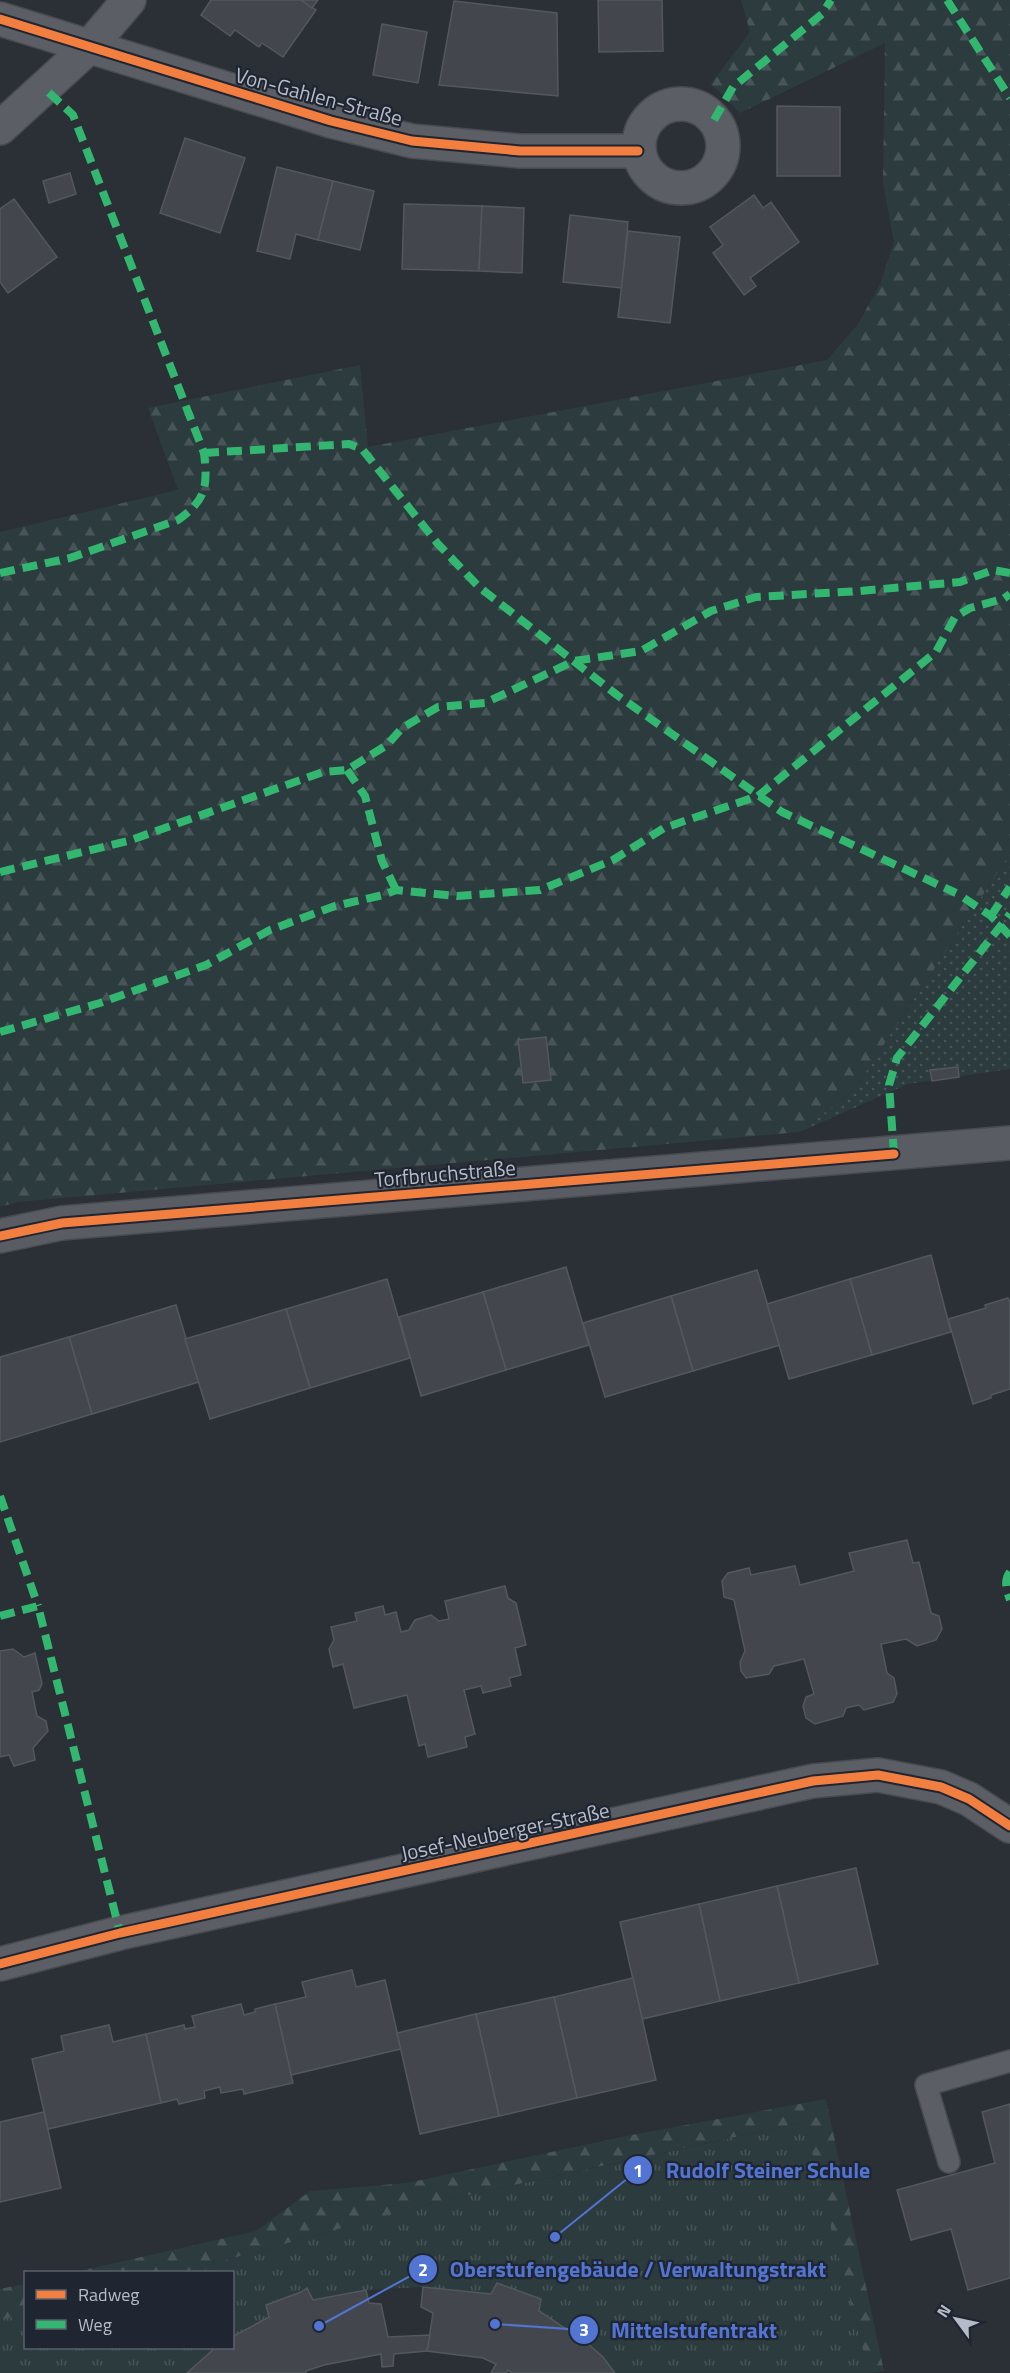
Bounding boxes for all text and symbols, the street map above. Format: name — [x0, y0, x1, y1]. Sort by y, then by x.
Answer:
street label: Von-Gahlen-Straße — [232, 58, 406, 134]
street label: Torfbruchstraße — [373, 1151, 517, 1195]
street label: Josef-Neuberger-Straße — [398, 1793, 612, 1869]
callout: Rudolf Steiner Schule — [623, 2150, 882, 2190]
text: Rudolf Steiner Schule — [666, 2153, 870, 2187]
text: 1 — [633, 2157, 643, 2184]
callout: Oberstufengebäude / Verwaltungstrakt — [408, 2249, 839, 2289]
text: Oberstufengebäude / Verwaltungstrakt — [450, 2252, 826, 2286]
text: 2 — [418, 2256, 428, 2283]
legend — [24, 2271, 234, 2349]
text: Radweg — [78, 2281, 140, 2308]
north arrow — [926, 2289, 986, 2349]
text: N — [930, 2300, 957, 2322]
callout: Mittelstufentrakt — [569, 2310, 789, 2350]
text: Weg — [78, 2311, 112, 2338]
text: Mittelstufentrakt — [611, 2313, 777, 2347]
text: 3 — [579, 2316, 589, 2343]

